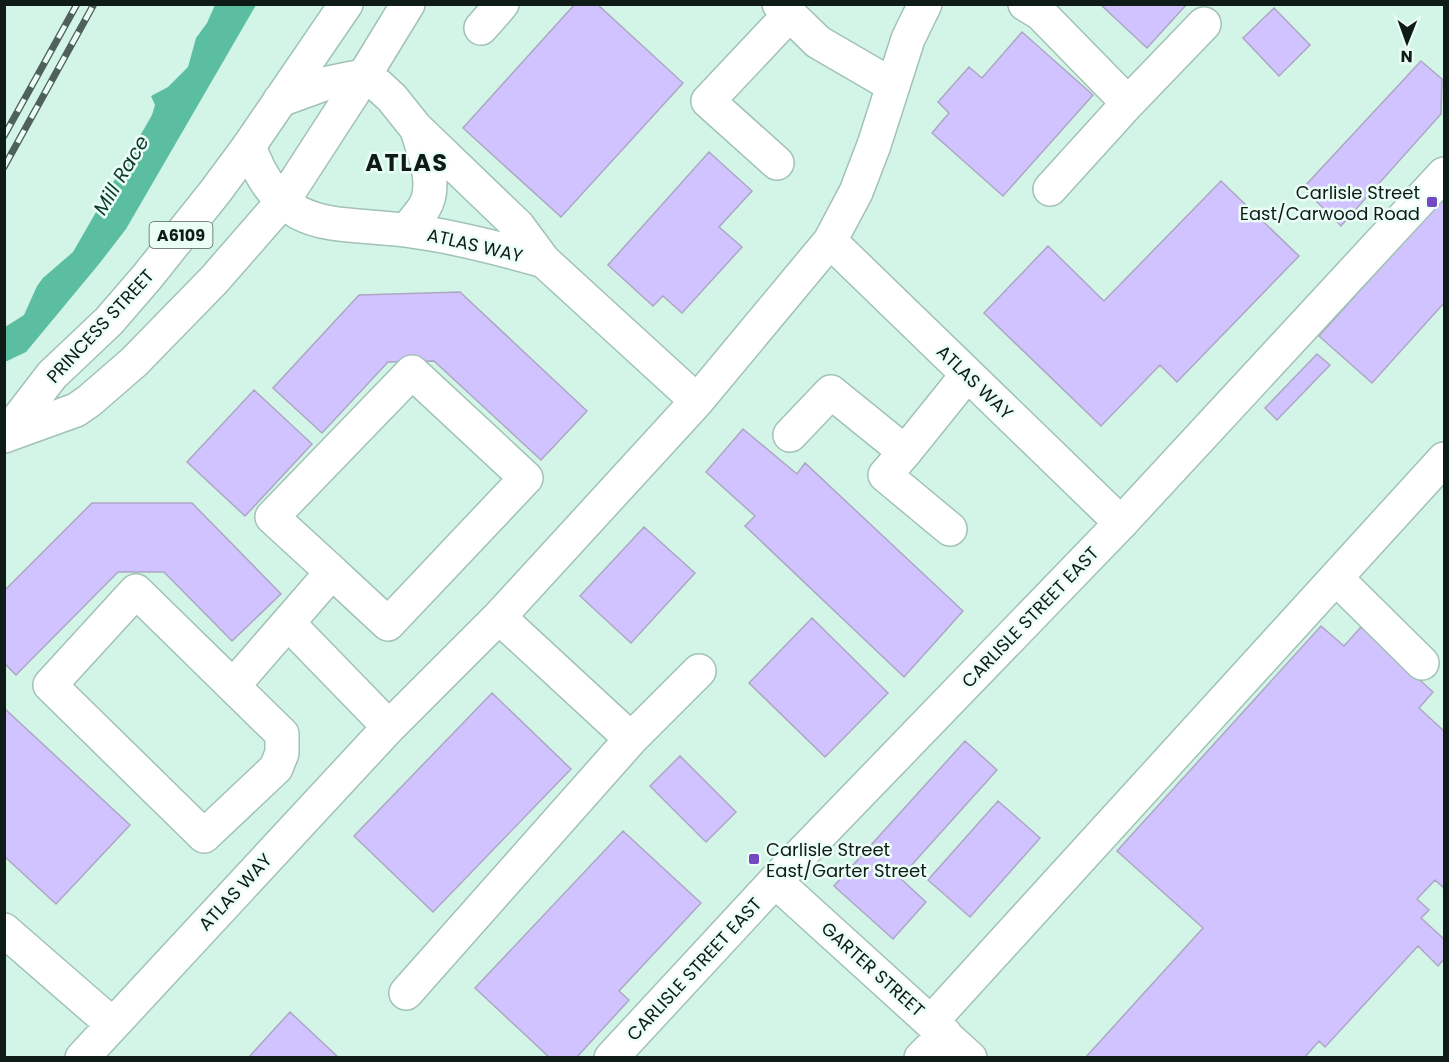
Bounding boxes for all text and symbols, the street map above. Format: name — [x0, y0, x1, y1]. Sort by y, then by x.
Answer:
north arrow — [1377, 12, 1437, 72]
text: N — [1401, 45, 1413, 68]
water label: Mill Race — [86, 130, 156, 220]
district label: ATLAS — [365, 146, 449, 179]
place label: Carlisle Street East/Carwood Road — [1240, 180, 1420, 226]
marker: Carlisle Street East/Carwood Road — [1425, 195, 1439, 209]
road number: A6109 — [150, 222, 213, 248]
street label: ATLAS WAY — [425, 222, 526, 268]
street label: PRINCESS STREET — [41, 264, 159, 388]
street label: ATLAS WAY — [931, 339, 1019, 425]
street label: CARLISLE STREET EAST — [956, 541, 1104, 693]
place label: Carlisle Street East/Garter Street — [766, 837, 927, 883]
street label: ATLAS WAY — [193, 848, 278, 936]
marker: Carlisle Street East/Garter Street — [747, 852, 761, 866]
street label: CARLISLE STREET EAST — [621, 892, 767, 1046]
street label: GARTER STREET — [816, 916, 930, 1022]

